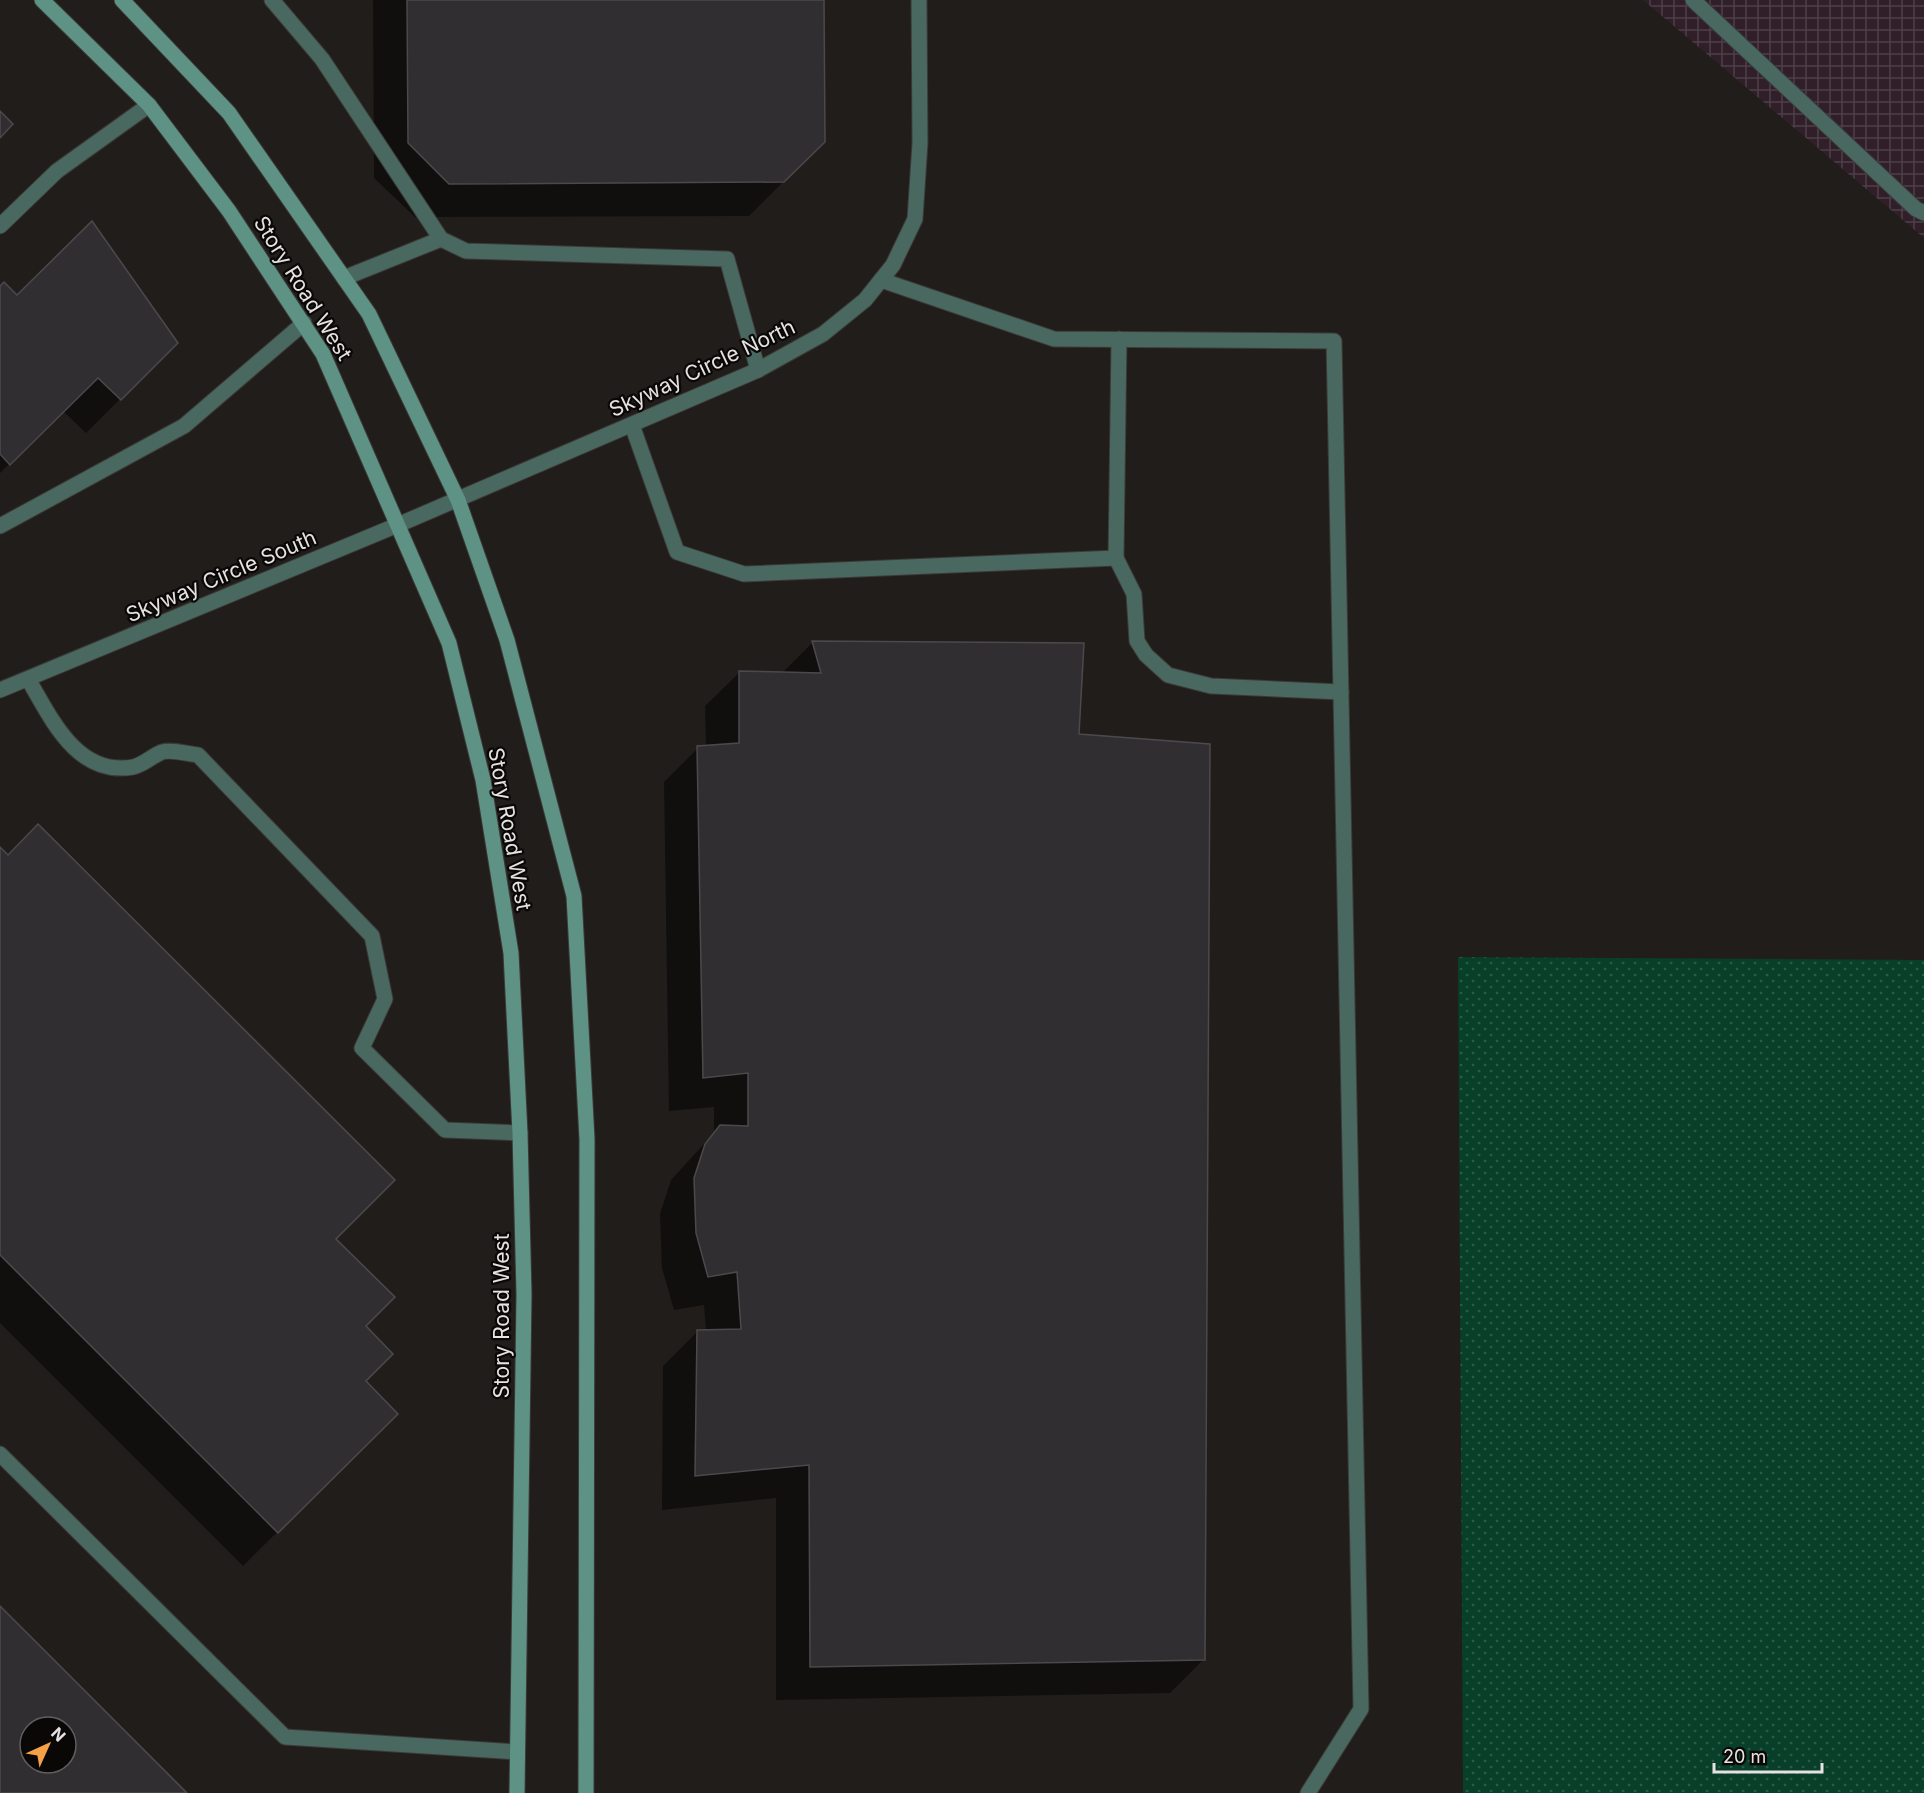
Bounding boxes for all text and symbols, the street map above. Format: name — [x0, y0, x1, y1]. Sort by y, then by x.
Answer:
street label: Story Road West — [249, 211, 357, 365]
street label: Skyway Circle North — [605, 314, 799, 422]
street label: Skyway Circle South — [122, 525, 320, 627]
street label: Story Road West — [483, 746, 537, 913]
street label: Story Road West — [489, 1233, 514, 1399]
north arrow — [18, 1715, 78, 1775]
text: N — [47, 1723, 70, 1746]
scale bar — [1714, 1736, 1822, 1774]
text: 20 m — [1723, 1746, 1766, 1767]

